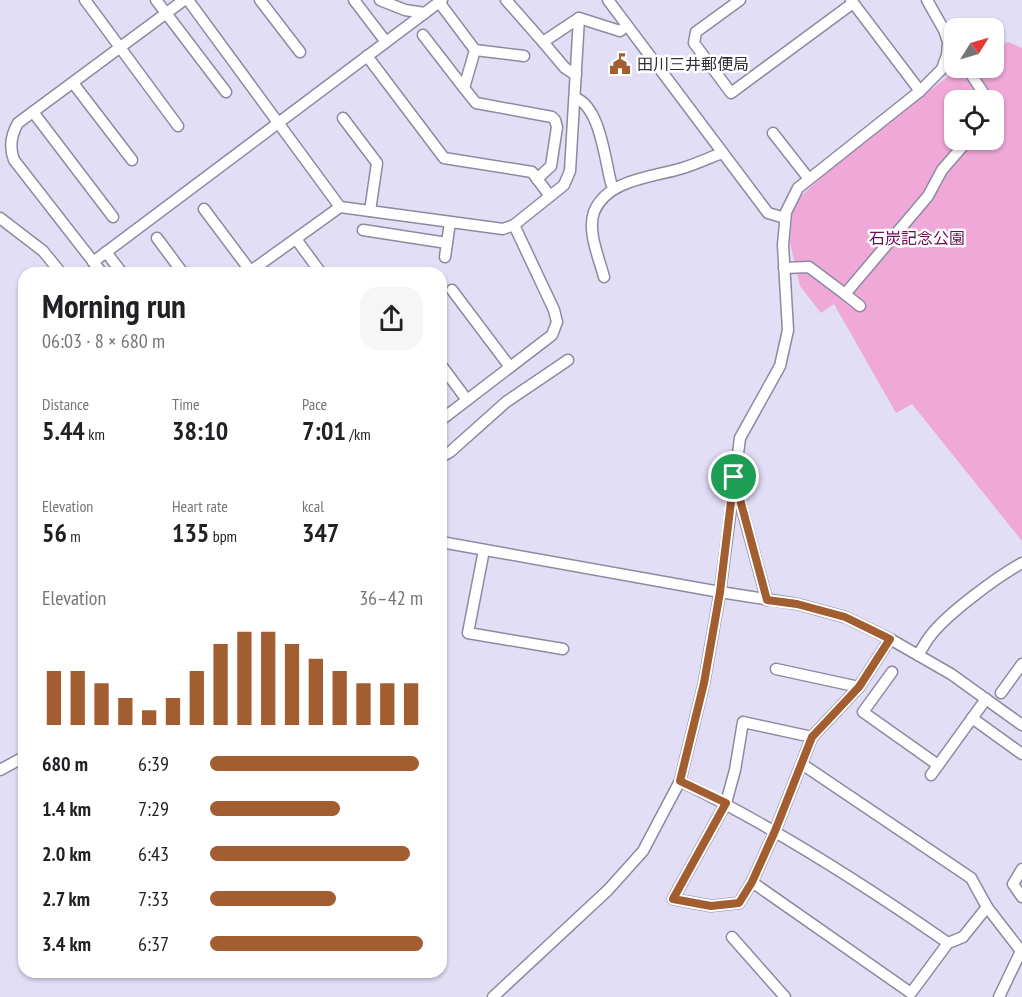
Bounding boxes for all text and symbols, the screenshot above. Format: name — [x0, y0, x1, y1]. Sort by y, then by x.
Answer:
north arrow — [944, 18, 1004, 78]
map controls — [944, 18, 1004, 150]
public building icon: 田川三井郵便局 — [608, 52, 632, 76]
place label: 田川三井郵便局 — [637, 54, 749, 74]
button: locate — [944, 90, 1004, 150]
park label: 石炭記念公園 — [869, 228, 965, 248]
text: Morning run — [42, 284, 186, 327]
button: share — [360, 287, 423, 350]
text: 06:03 · 8 × 680 m — [42, 328, 165, 354]
text: Distance — [42, 394, 89, 414]
text: Time — [172, 394, 200, 414]
text: Pace — [302, 394, 327, 414]
text: 5.44 — [42, 414, 85, 447]
text: 38:10 — [172, 414, 228, 447]
text: 7:01 — [302, 414, 346, 447]
text: km — [85, 424, 105, 444]
text: /km — [346, 424, 371, 444]
pin — [708, 451, 759, 502]
icon: arrive — [717, 460, 750, 493]
text: Elevation — [42, 496, 93, 516]
text: Heart rate — [172, 496, 228, 516]
text: kcal — [302, 496, 324, 516]
text: 56 — [42, 516, 67, 549]
text: 135 — [172, 516, 209, 549]
text: 347 — [302, 516, 339, 549]
text: m — [67, 526, 81, 546]
text: bpm — [209, 526, 237, 546]
text: Elevation — [42, 585, 106, 611]
text: 36–42 m — [359, 585, 423, 611]
text: 680 m — [42, 751, 88, 777]
text: 6:39 — [138, 751, 169, 777]
text: 1.4 km — [42, 796, 91, 822]
text: 7:29 — [138, 796, 169, 822]
text: 2.0 km — [42, 841, 91, 867]
text: 6:43 — [138, 841, 169, 867]
text: 2.7 km — [42, 886, 90, 912]
text: 7:33 — [138, 886, 169, 912]
text: 3.4 km — [42, 931, 91, 957]
text: 6:37 — [138, 931, 169, 957]

